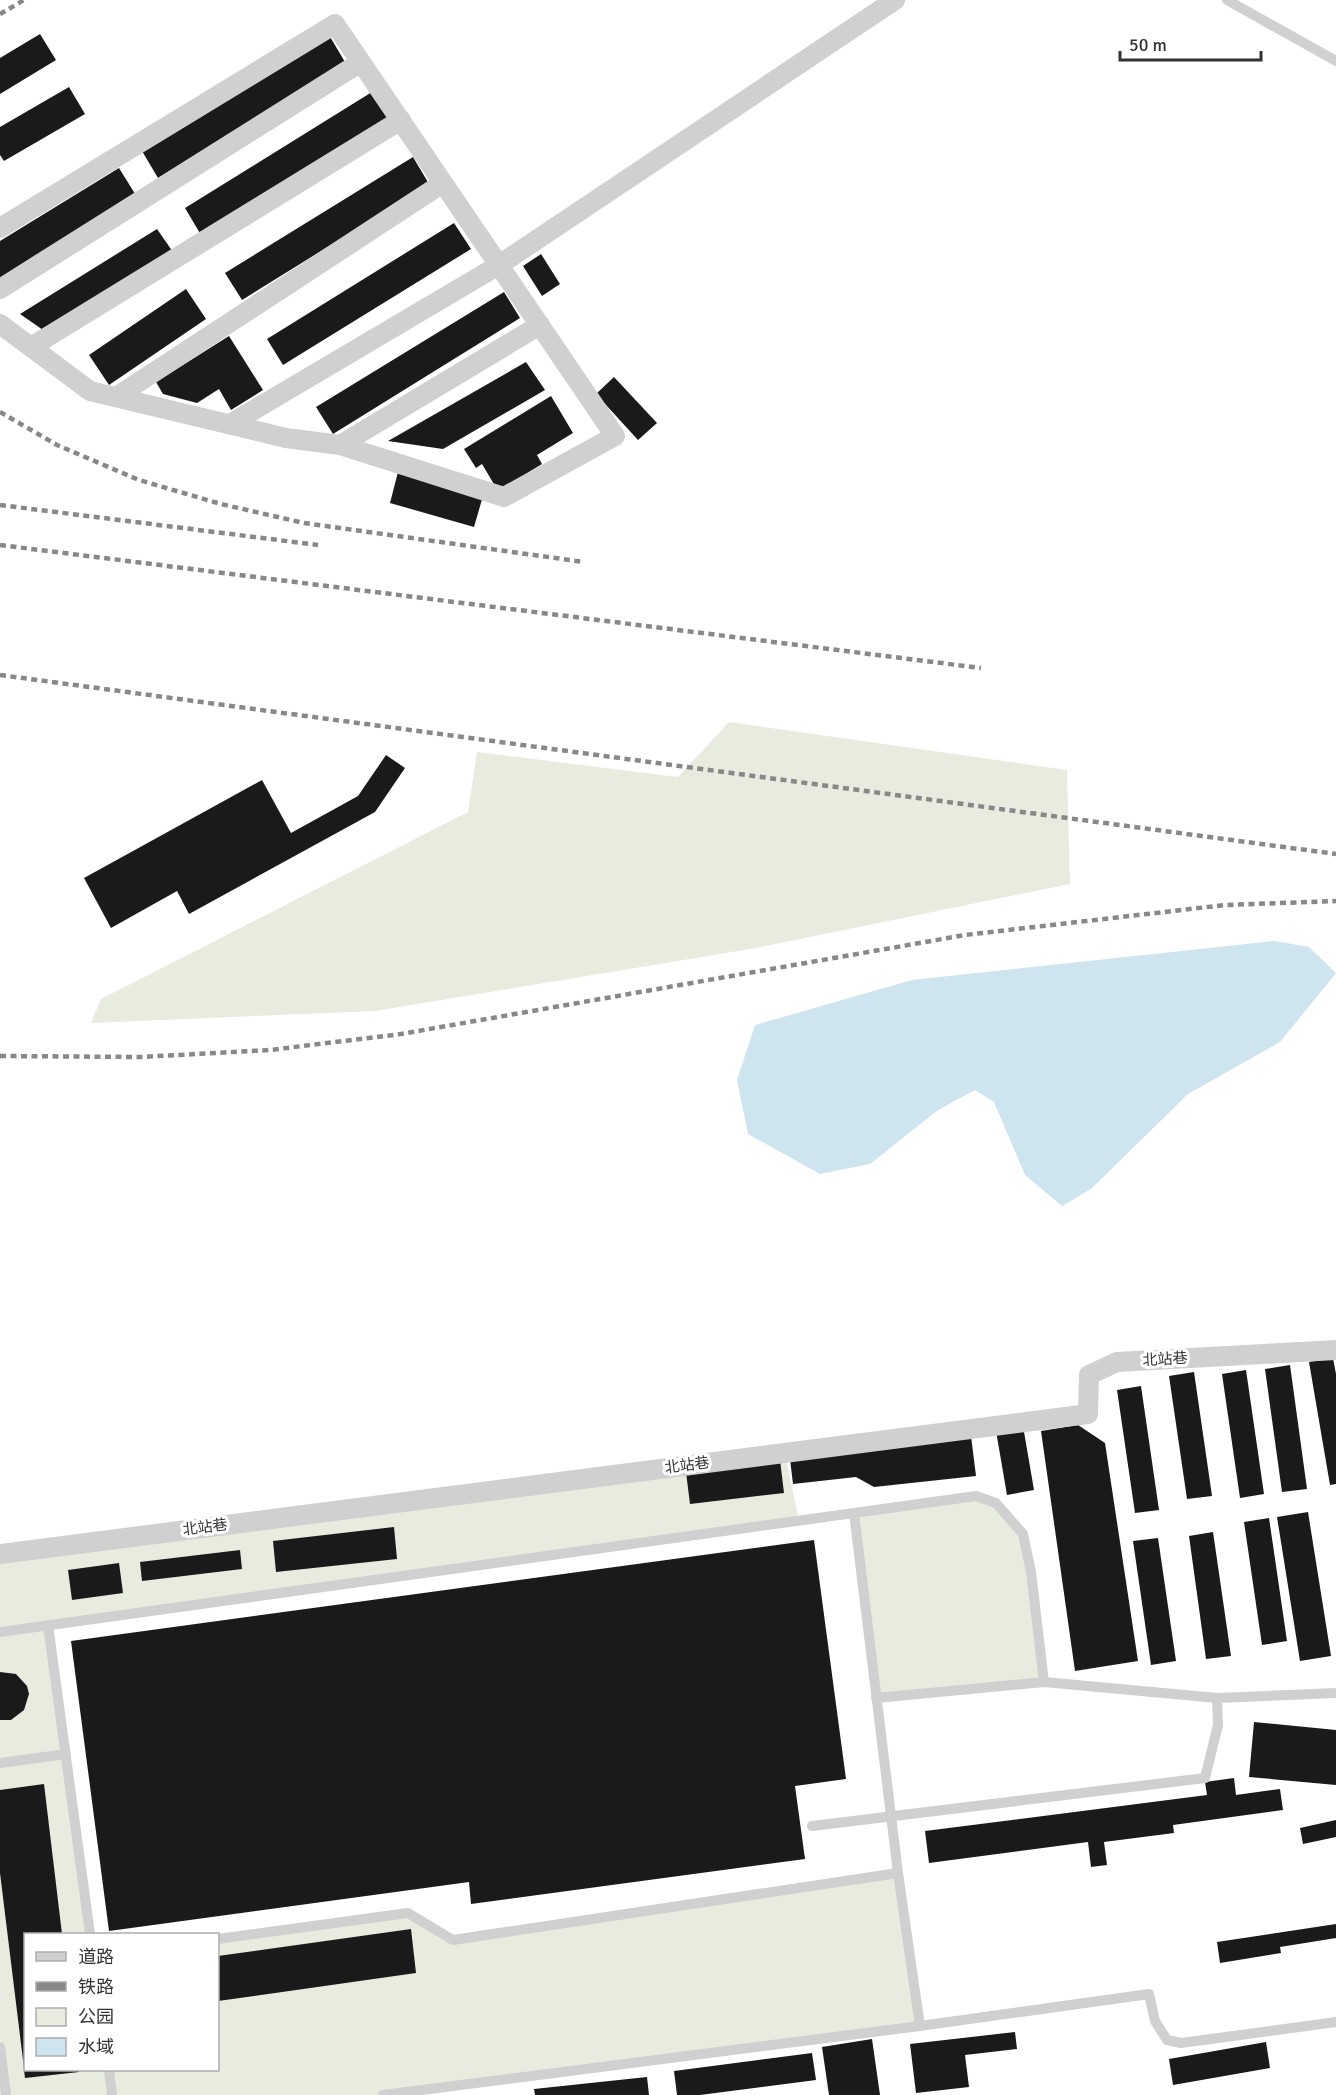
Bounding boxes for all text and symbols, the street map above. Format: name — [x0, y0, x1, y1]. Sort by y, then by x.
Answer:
scale bar — [1120, 24, 1261, 62]
text: 50 m — [1129, 34, 1167, 56]
street label: 北站巷 — [1142, 1349, 1188, 1369]
street label: 北站巷 — [664, 1453, 710, 1477]
street label: 北站巷 — [182, 1515, 228, 1539]
legend — [24, 1933, 219, 2071]
text: 道路 — [78, 1946, 114, 1968]
text: 铁路 — [78, 1976, 114, 1998]
text: 公园 — [78, 2006, 114, 2028]
text: 水域 — [78, 2036, 114, 2058]

